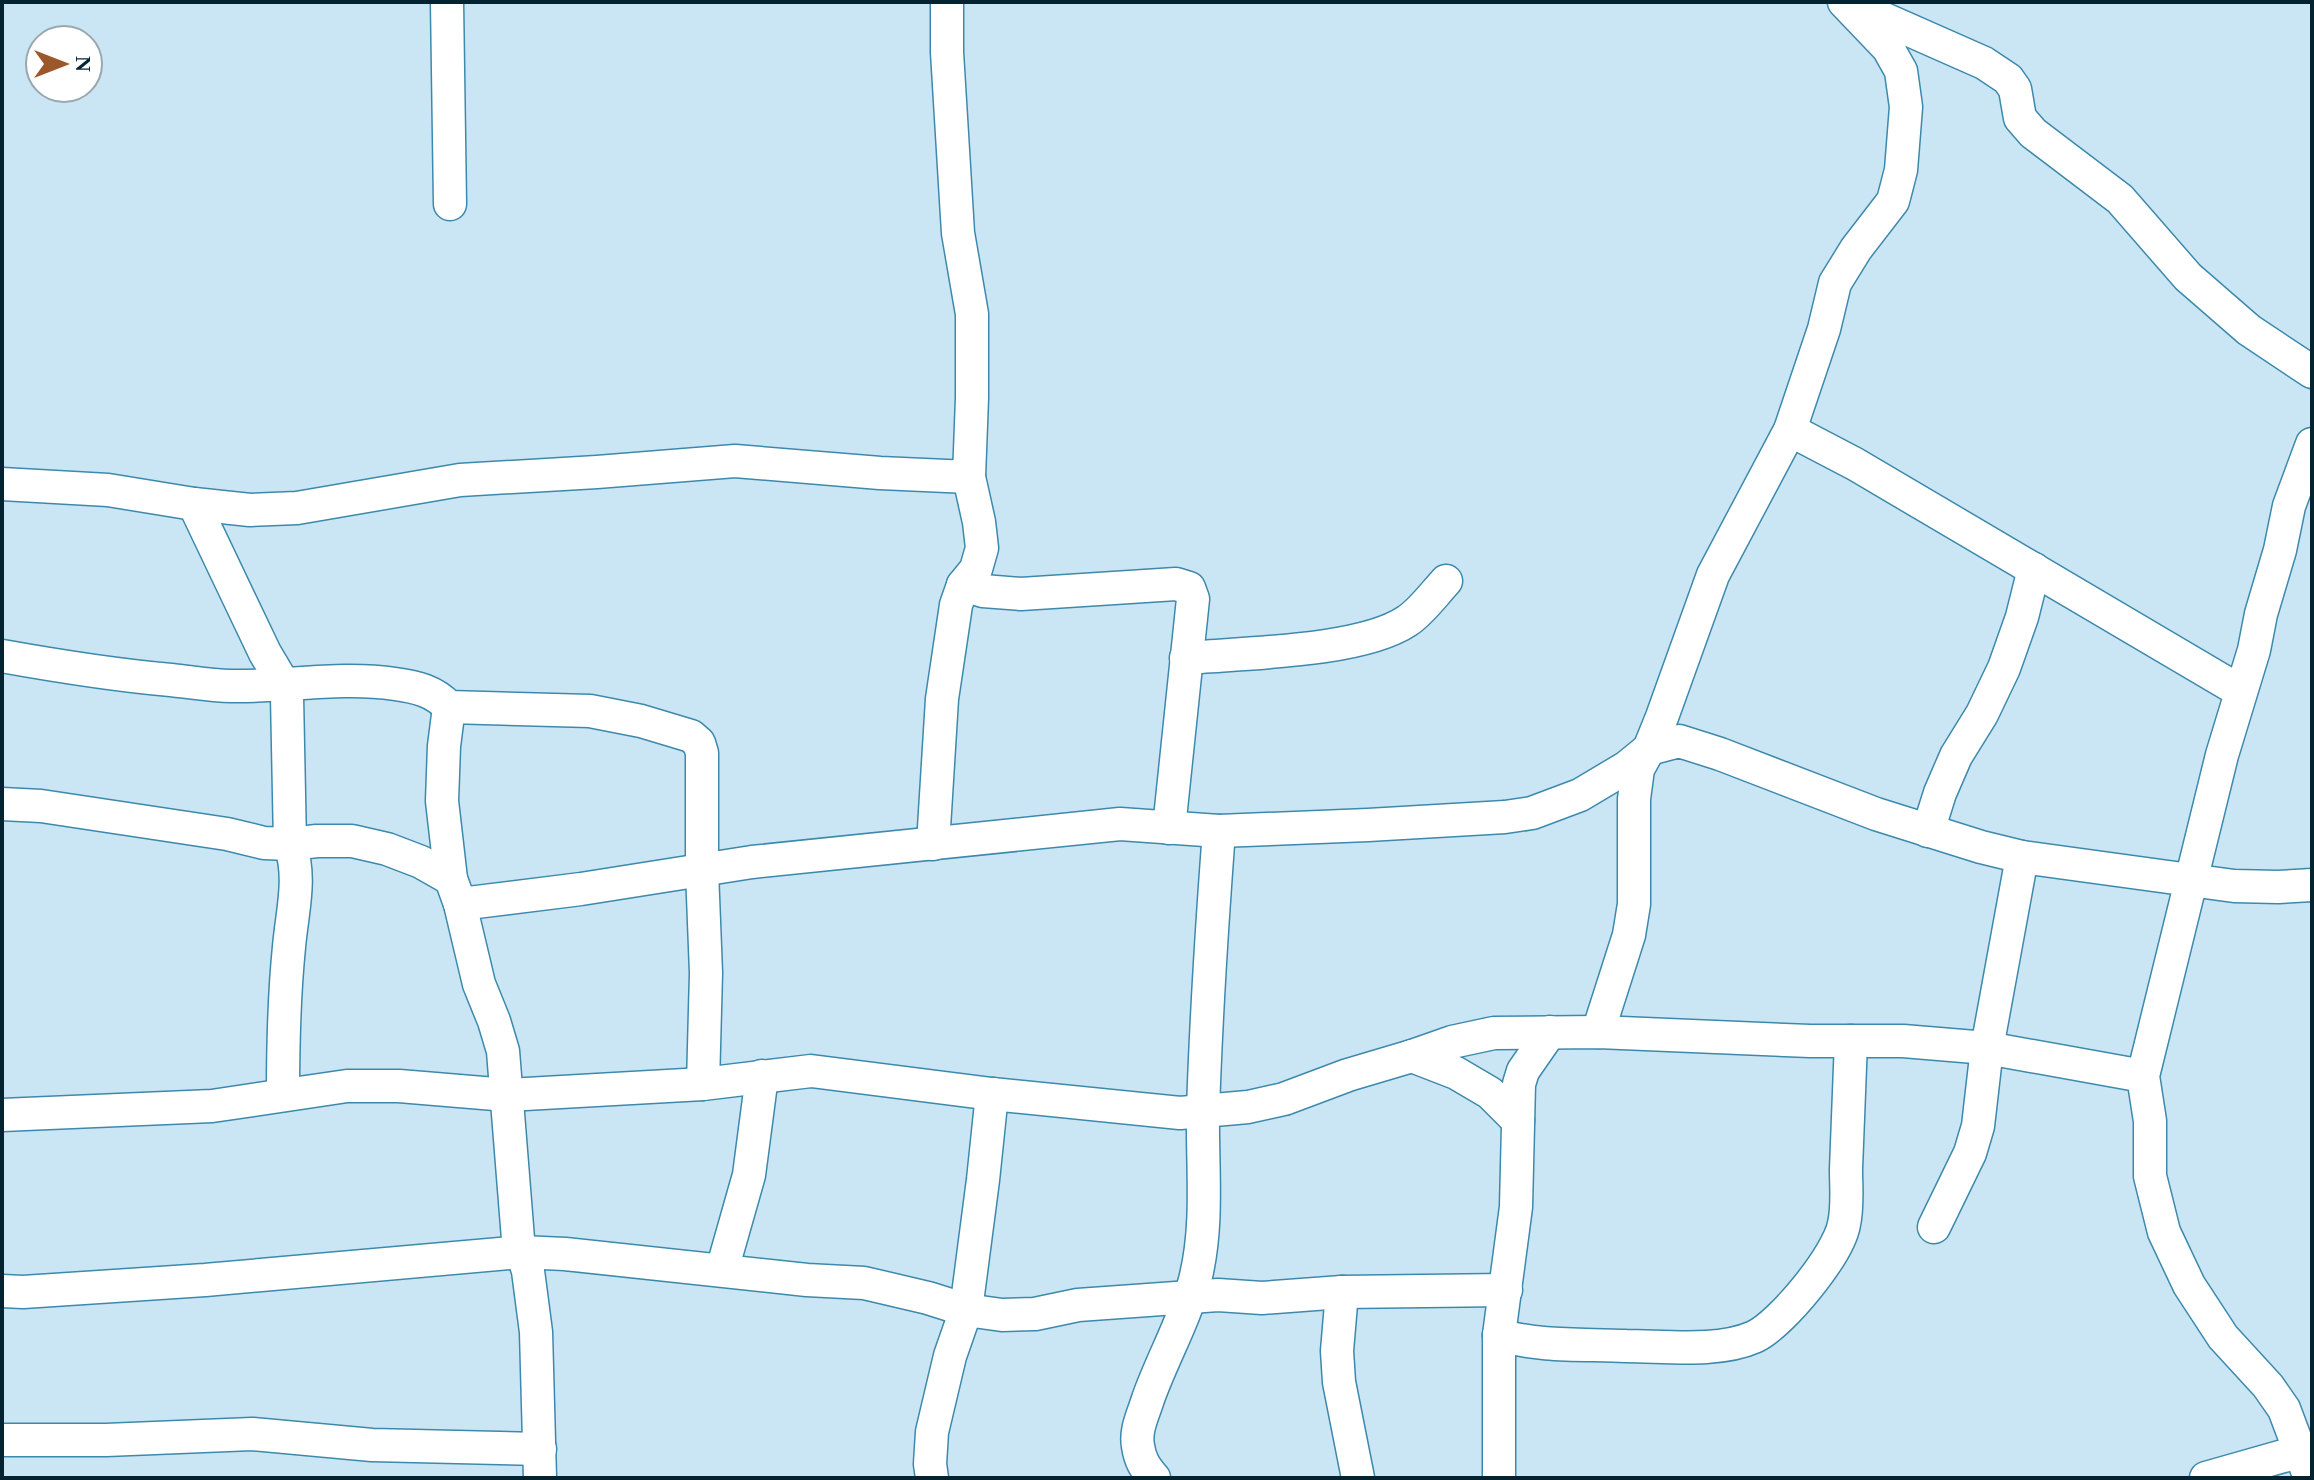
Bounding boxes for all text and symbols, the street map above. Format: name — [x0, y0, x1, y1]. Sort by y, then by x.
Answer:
north arrow — [24, 24, 104, 104]
text: N — [71, 56, 96, 72]

